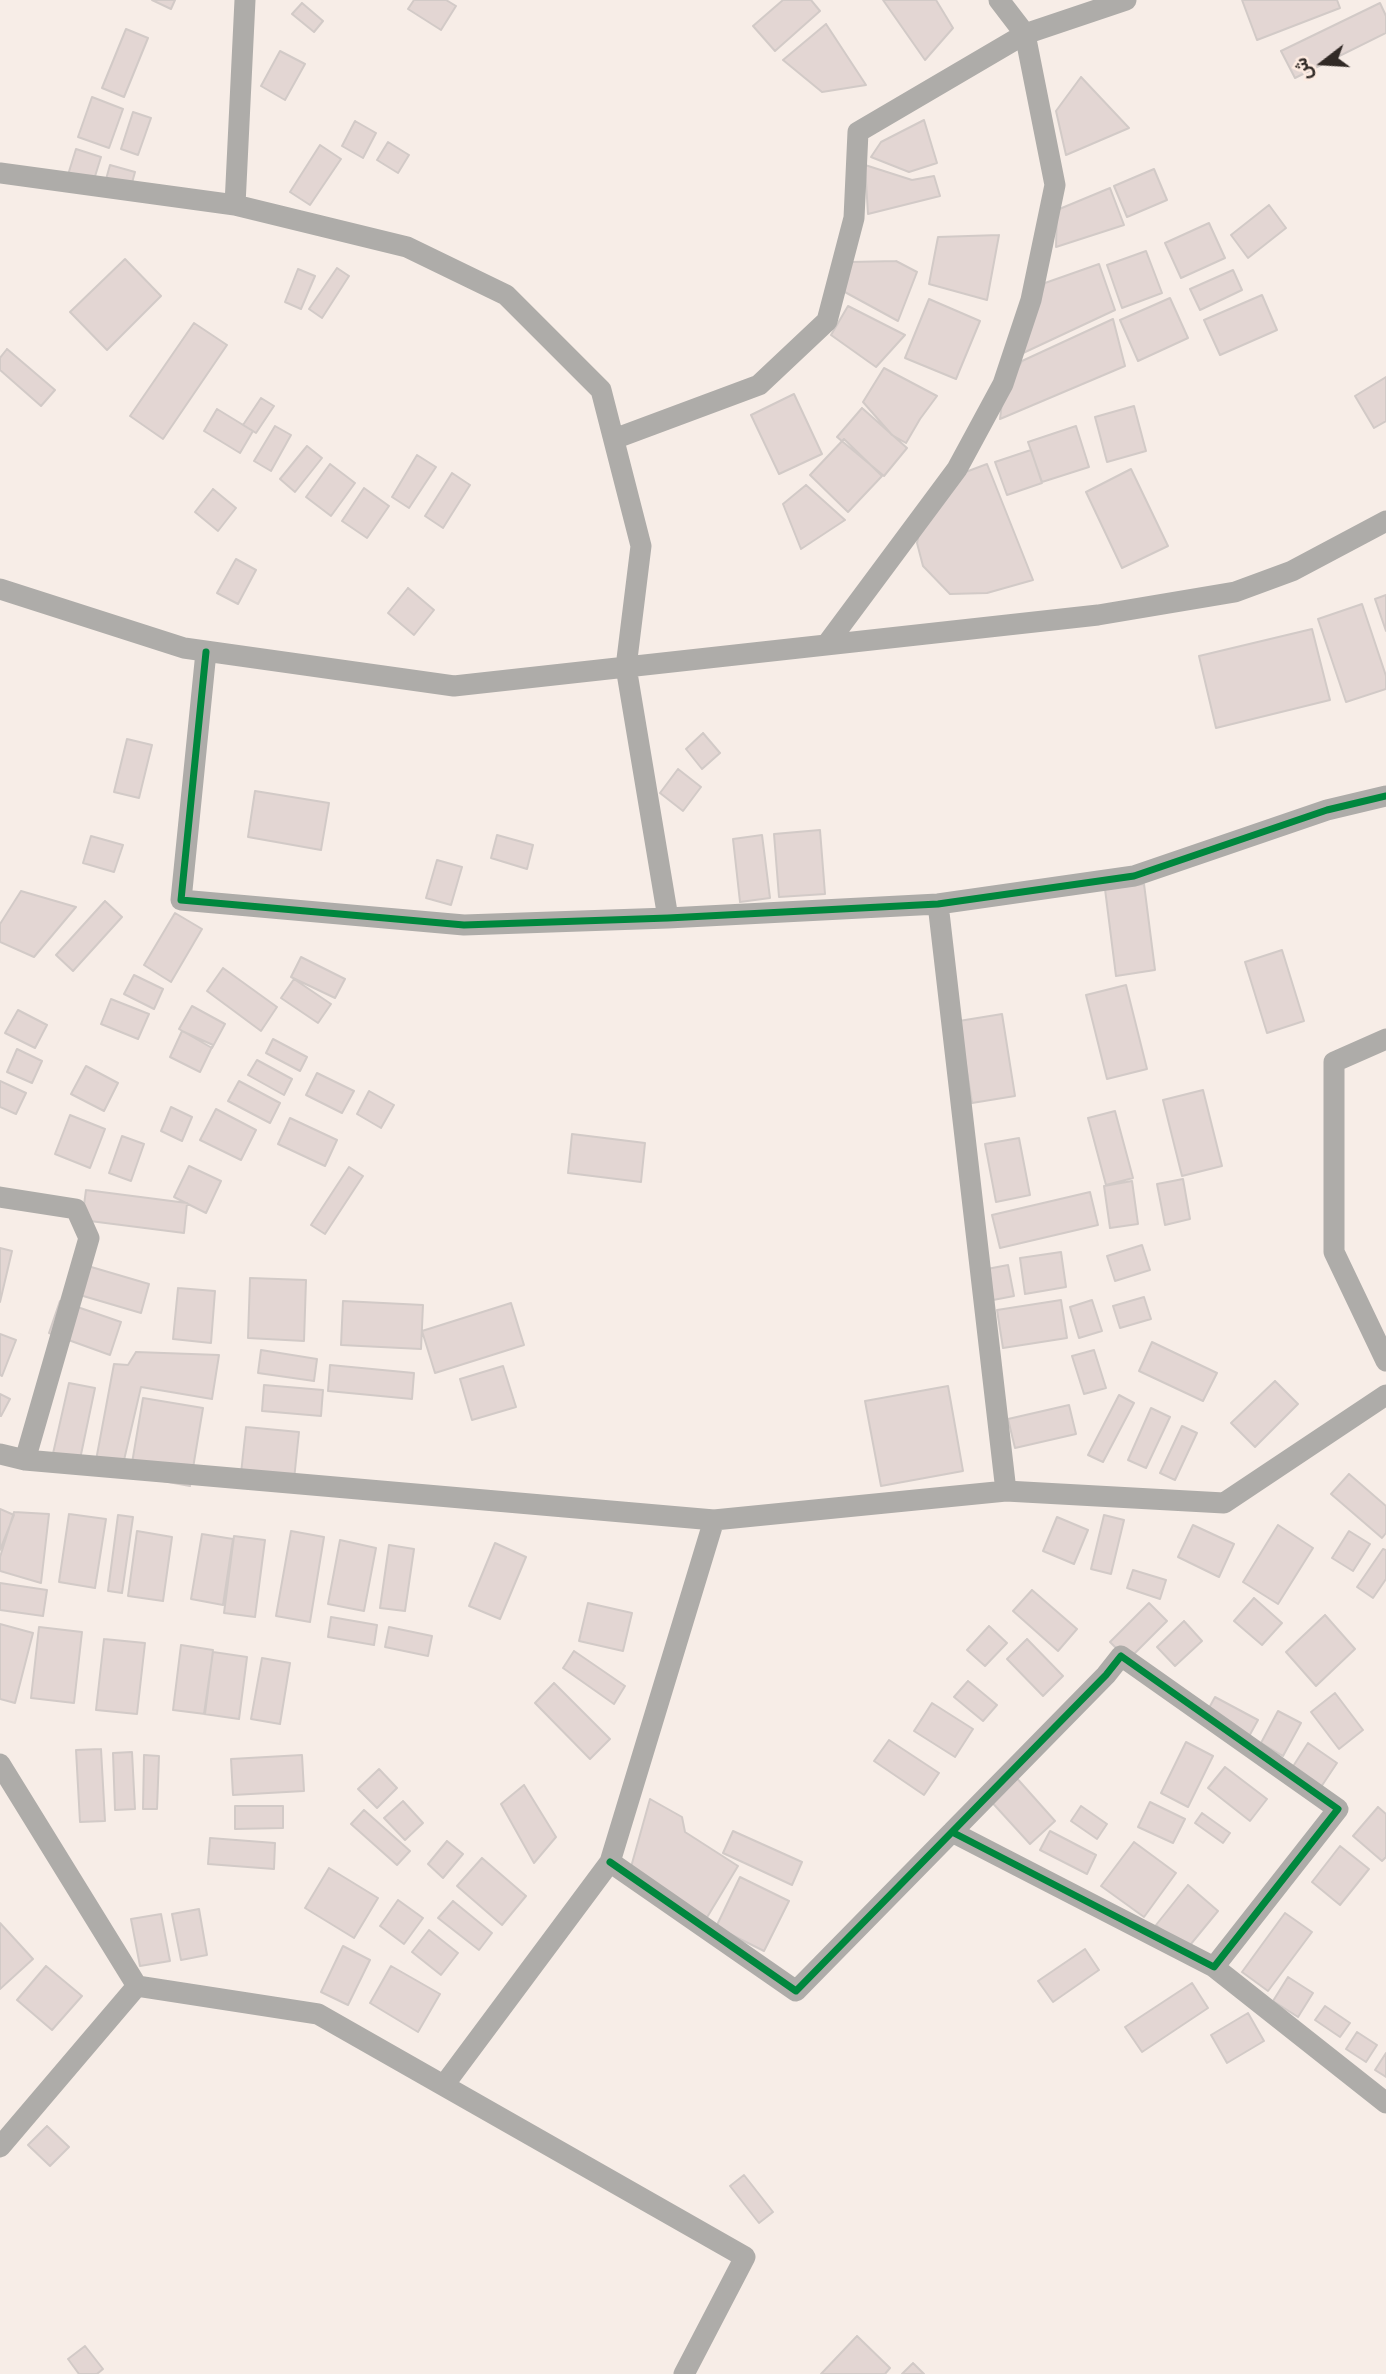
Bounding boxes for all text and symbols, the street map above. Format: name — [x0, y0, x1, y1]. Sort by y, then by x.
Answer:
north arrow — [1288, 28, 1358, 98]
text: ش — [1288, 55, 1317, 84]

